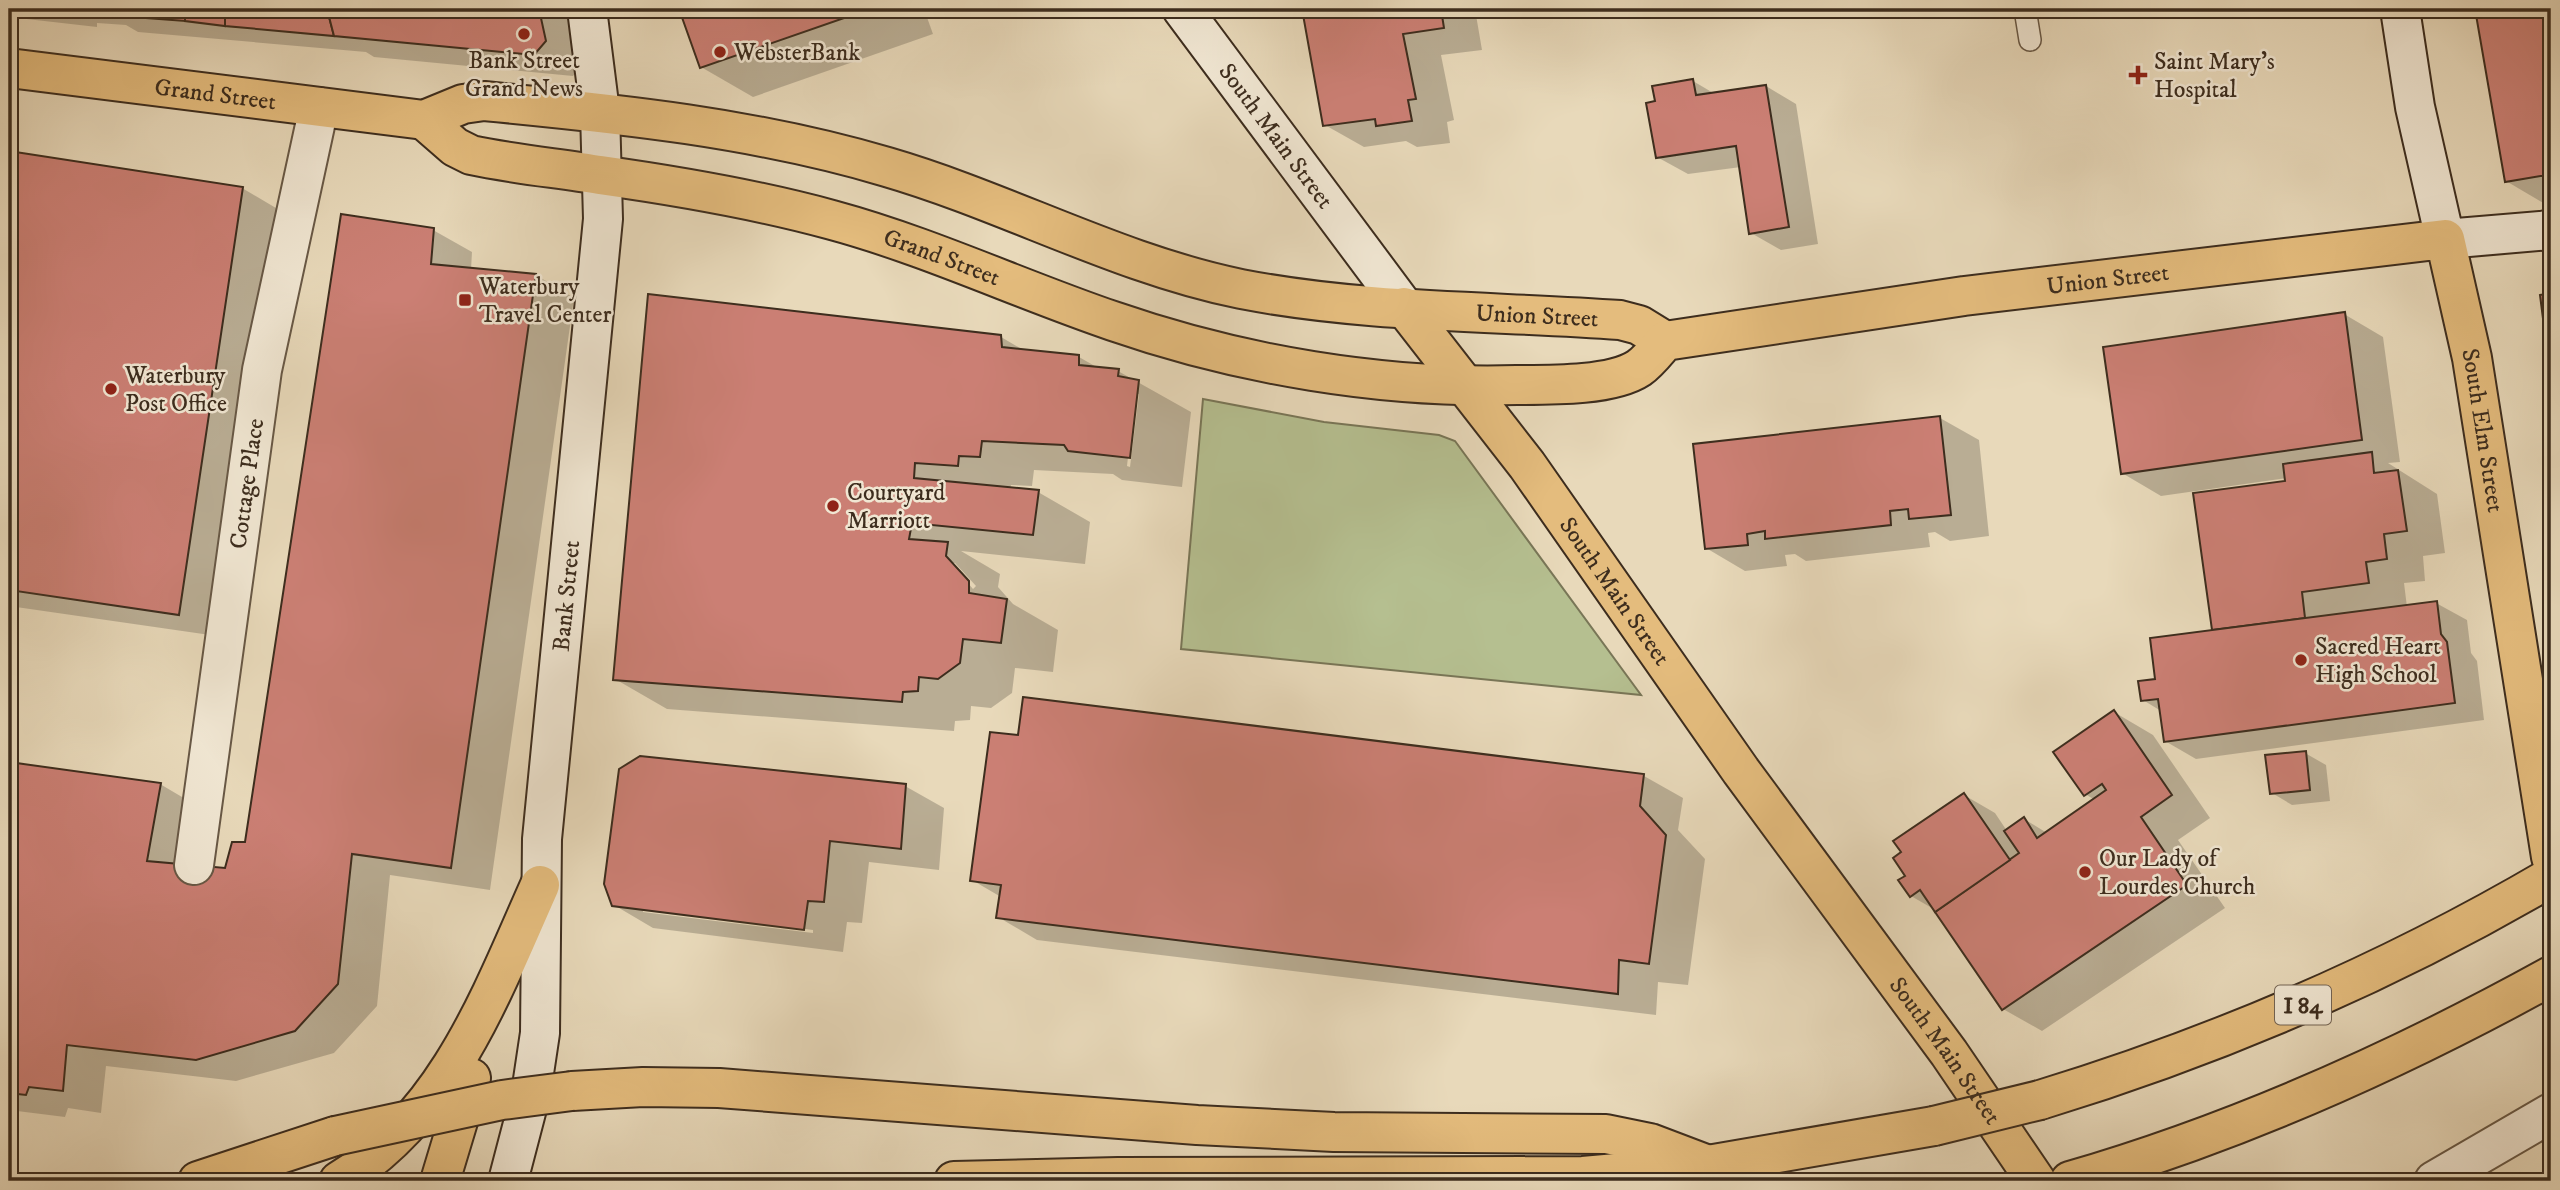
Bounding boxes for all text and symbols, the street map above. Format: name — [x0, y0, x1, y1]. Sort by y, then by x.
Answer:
marker: Bank Street Grand News — [516, 26, 532, 42]
place label: WebsterBank — [733, 38, 860, 68]
marker: WebsterBank — [712, 44, 728, 60]
place label: Bank Street Grand News — [465, 46, 583, 104]
place label: Saint Mary's Hospital — [2154, 47, 2275, 105]
street label: South Main Street — [1212, 58, 1340, 215]
marker: Saint Mary's Hospital — [2128, 65, 2148, 85]
street label: Grand Street — [153, 72, 278, 117]
street label: Grand Street — [879, 223, 1005, 293]
street label: Union Street — [2045, 258, 2171, 302]
place label: Waterbury Travel Center — [478, 272, 611, 330]
marker: Waterbury Travel Center — [457, 292, 473, 308]
street label: Union Street — [1475, 299, 1600, 335]
street label: South Elm Street — [2454, 346, 2510, 515]
place label: Waterbury Post Office — [124, 361, 227, 419]
marker: Waterbury Post Office — [103, 381, 119, 397]
street label: Cottage Place — [224, 416, 271, 551]
place label: Courtyard Marriott — [847, 478, 945, 536]
marker: Courtyard Marriott — [825, 498, 841, 514]
street label: South Main Street — [1552, 512, 1677, 672]
street label: Bank Street — [547, 539, 587, 653]
place label: Sacred Heart High School — [2315, 632, 2441, 690]
marker: Sacred Heart High School — [2293, 652, 2309, 668]
place label: Our Lady of Lourdes Church — [2099, 844, 2256, 902]
marker: Our Lady of Lourdes Church — [2077, 864, 2093, 880]
street label: South Main Street — [1882, 971, 2007, 1131]
road number: I 84 — [2275, 986, 2331, 1024]

